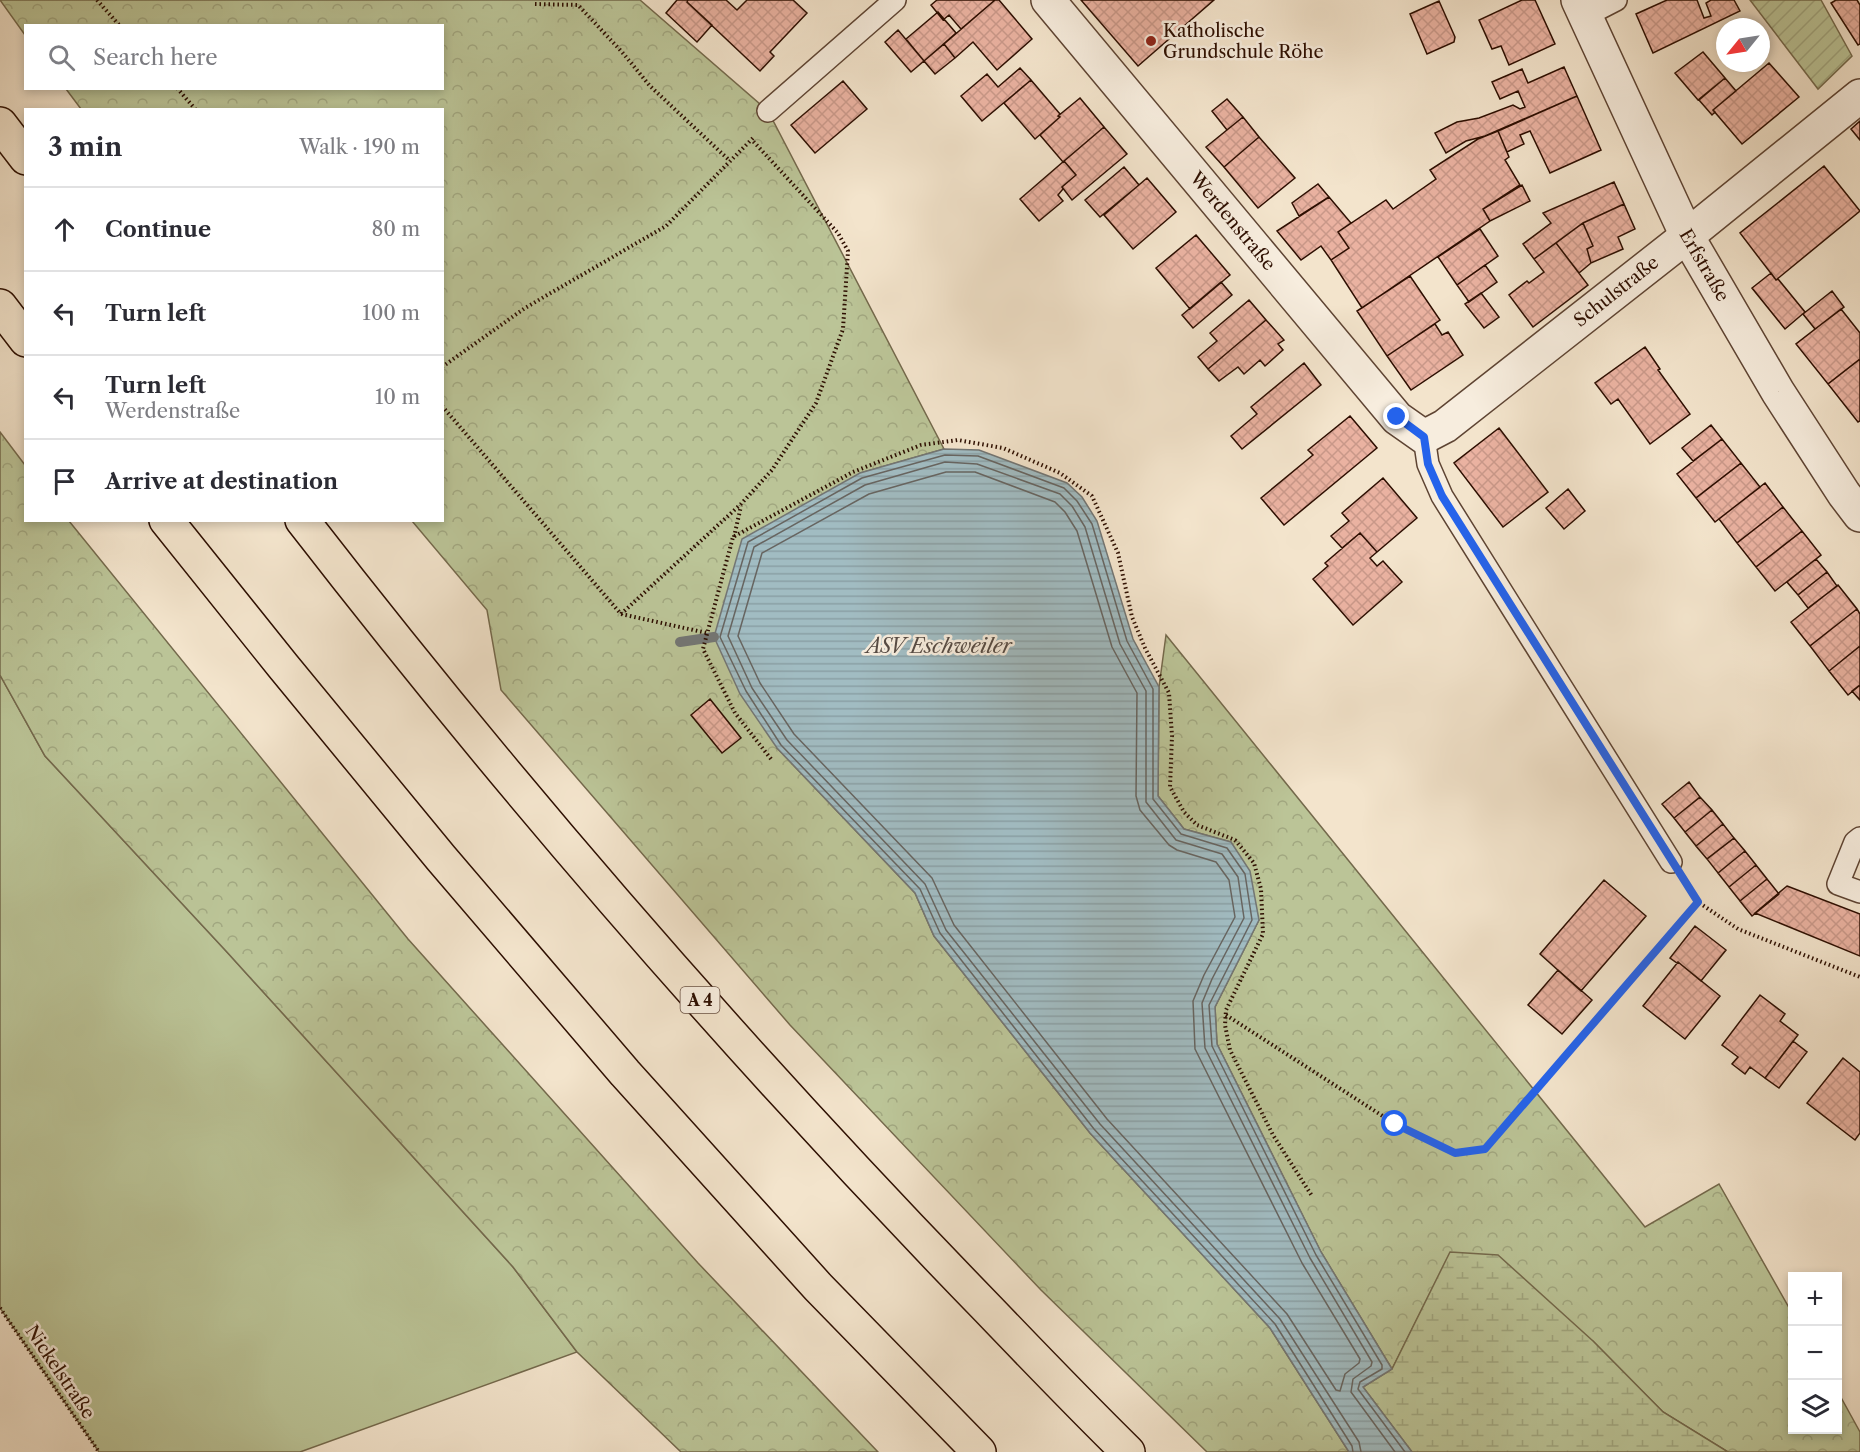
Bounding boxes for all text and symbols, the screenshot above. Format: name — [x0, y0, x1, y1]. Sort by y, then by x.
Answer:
north arrow — [1716, 18, 1770, 72]
place label: Katholische Grundschule Röhe — [1163, 20, 1324, 63]
search box — [24, 24, 444, 90]
marker: Katholische Grundschule Röhe — [1144, 34, 1158, 48]
icon: search — [45, 41, 78, 74]
text: Search here — [93, 44, 218, 71]
text: 3 min — [48, 131, 122, 163]
text: Walk · 190 m — [299, 135, 420, 159]
street label: Werdenstraße — [1184, 167, 1280, 275]
icon: ahead — [48, 213, 81, 246]
text: Continue — [105, 216, 211, 243]
text: 80 m — [372, 217, 420, 241]
street label: Erfstraße — [1674, 225, 1734, 306]
street label: Schulstraße — [1569, 251, 1663, 332]
icon: left — [48, 297, 81, 330]
text: Turn left — [105, 300, 206, 327]
text: 100 m — [362, 301, 420, 325]
text: Turn left — [105, 372, 206, 399]
icon: left — [48, 381, 81, 414]
text: 10 m — [375, 385, 420, 409]
text: Werdenstraße — [105, 399, 240, 423]
route end — [1383, 403, 1409, 429]
icon: arrive — [48, 465, 81, 498]
text: Arrive at destination — [105, 468, 338, 495]
water label: ASV Eschweiler — [863, 634, 1014, 658]
road number: A 4 — [680, 987, 720, 1013]
route start — [1381, 1110, 1407, 1136]
map controls — [1788, 1272, 1842, 1434]
button: + — [1788, 1272, 1842, 1326]
street label: Nickelstraße — [21, 1321, 99, 1423]
button: − — [1788, 1326, 1842, 1380]
button: layers — [1788, 1380, 1842, 1434]

